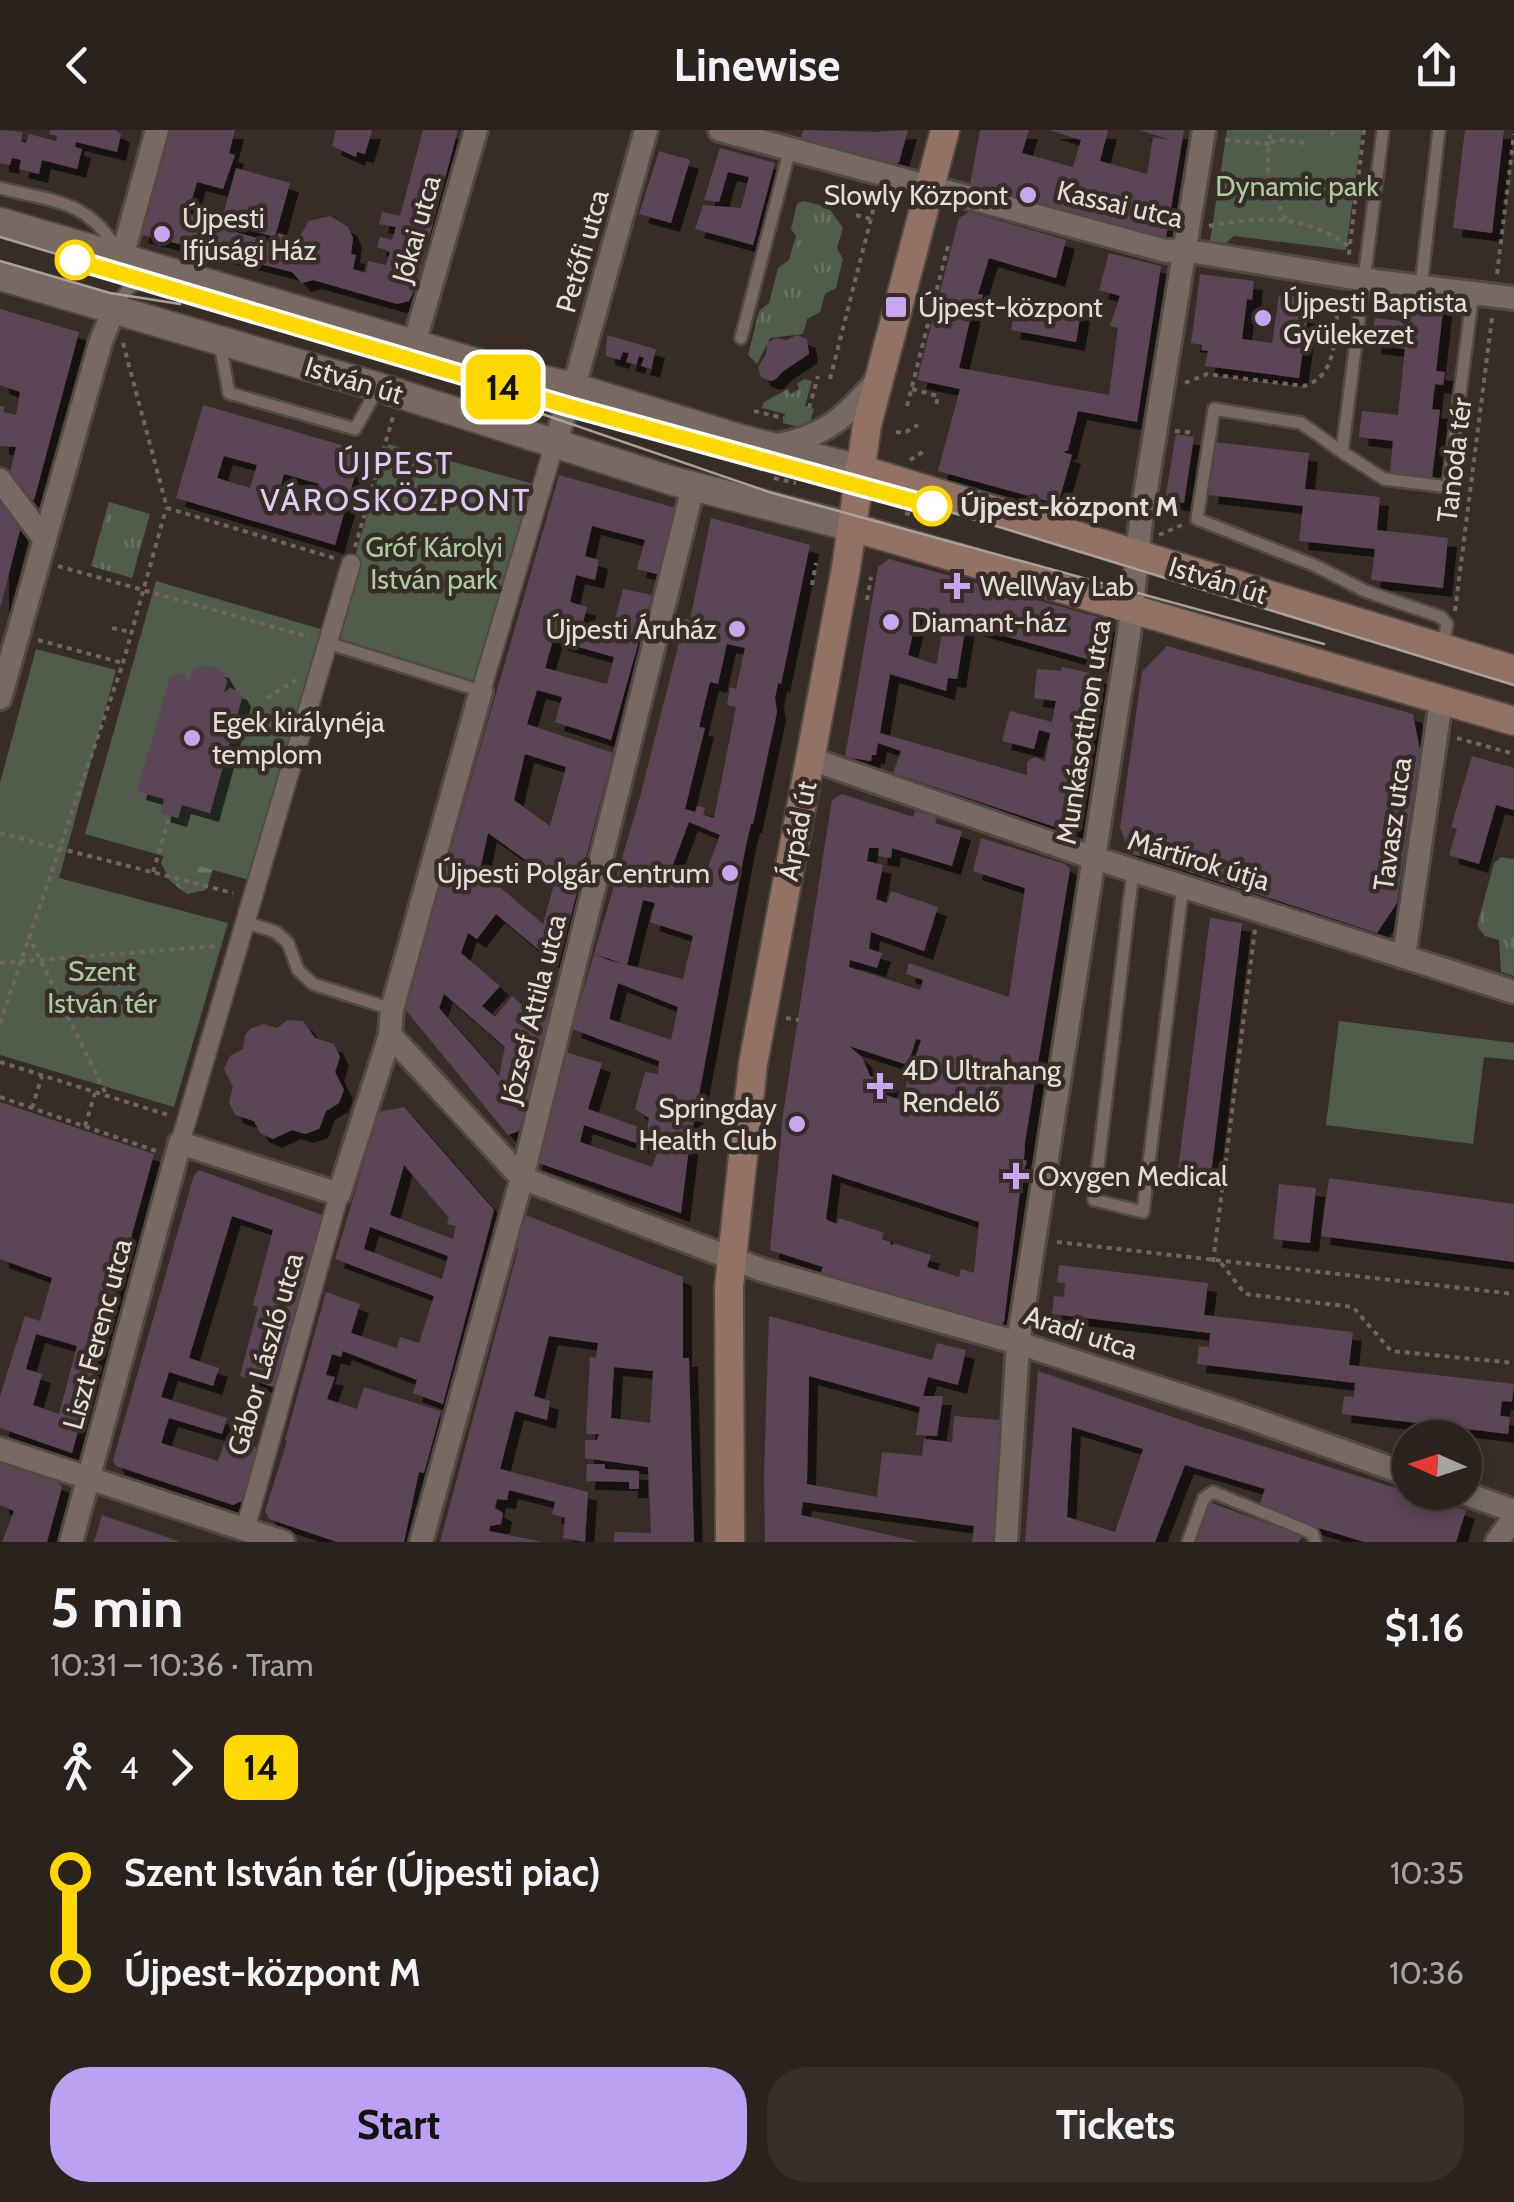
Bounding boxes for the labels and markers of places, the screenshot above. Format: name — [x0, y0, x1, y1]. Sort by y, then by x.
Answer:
place label: Slowly Központ — [824, 178, 1008, 212]
marker: Slowly Központ — [1017, 184, 1039, 206]
place label: Újpesti Ifjúsági Ház — [182, 201, 317, 267]
marker: Újpesti Ifjúsági Ház — [151, 223, 173, 245]
unlabelled marker — [56, 241, 94, 279]
place label: Újpesti Baptista Gyülekezet — [1283, 285, 1468, 351]
place label: Újpest-központ — [918, 290, 1103, 324]
marker: Újpest-központ — [883, 294, 909, 320]
marker: Újpesti Baptista Gyülekezet — [1252, 307, 1274, 329]
marker: Újpest-központ M — [913, 487, 951, 525]
place label: Újpest-központ M — [960, 489, 1179, 523]
place label: WellWay Lab — [980, 569, 1134, 603]
marker: WellWay Lab — [944, 573, 970, 599]
place label: Diamant-ház — [911, 605, 1067, 639]
marker: Diamant-ház — [880, 611, 902, 633]
place label: Újpesti Áruház — [545, 612, 717, 646]
marker: Újpesti Áruház — [726, 618, 748, 640]
place label: Egek királynéja templom — [212, 705, 385, 771]
marker: Egek királynéja templom — [181, 727, 203, 749]
place label: Újpesti Polgár Centrum — [437, 856, 710, 890]
marker: Újpesti Polgár Centrum — [719, 862, 741, 884]
place label: 4D Ultrahang Rendelő — [902, 1053, 1062, 1119]
marker: 4D Ultrahang Rendelő — [867, 1073, 893, 1099]
place label: Springday Health Club — [638, 1091, 777, 1157]
marker: Springday Health Club — [786, 1113, 808, 1135]
place label: Oxygen Medical — [1038, 1159, 1228, 1193]
marker: Oxygen Medical — [1003, 1163, 1029, 1189]

